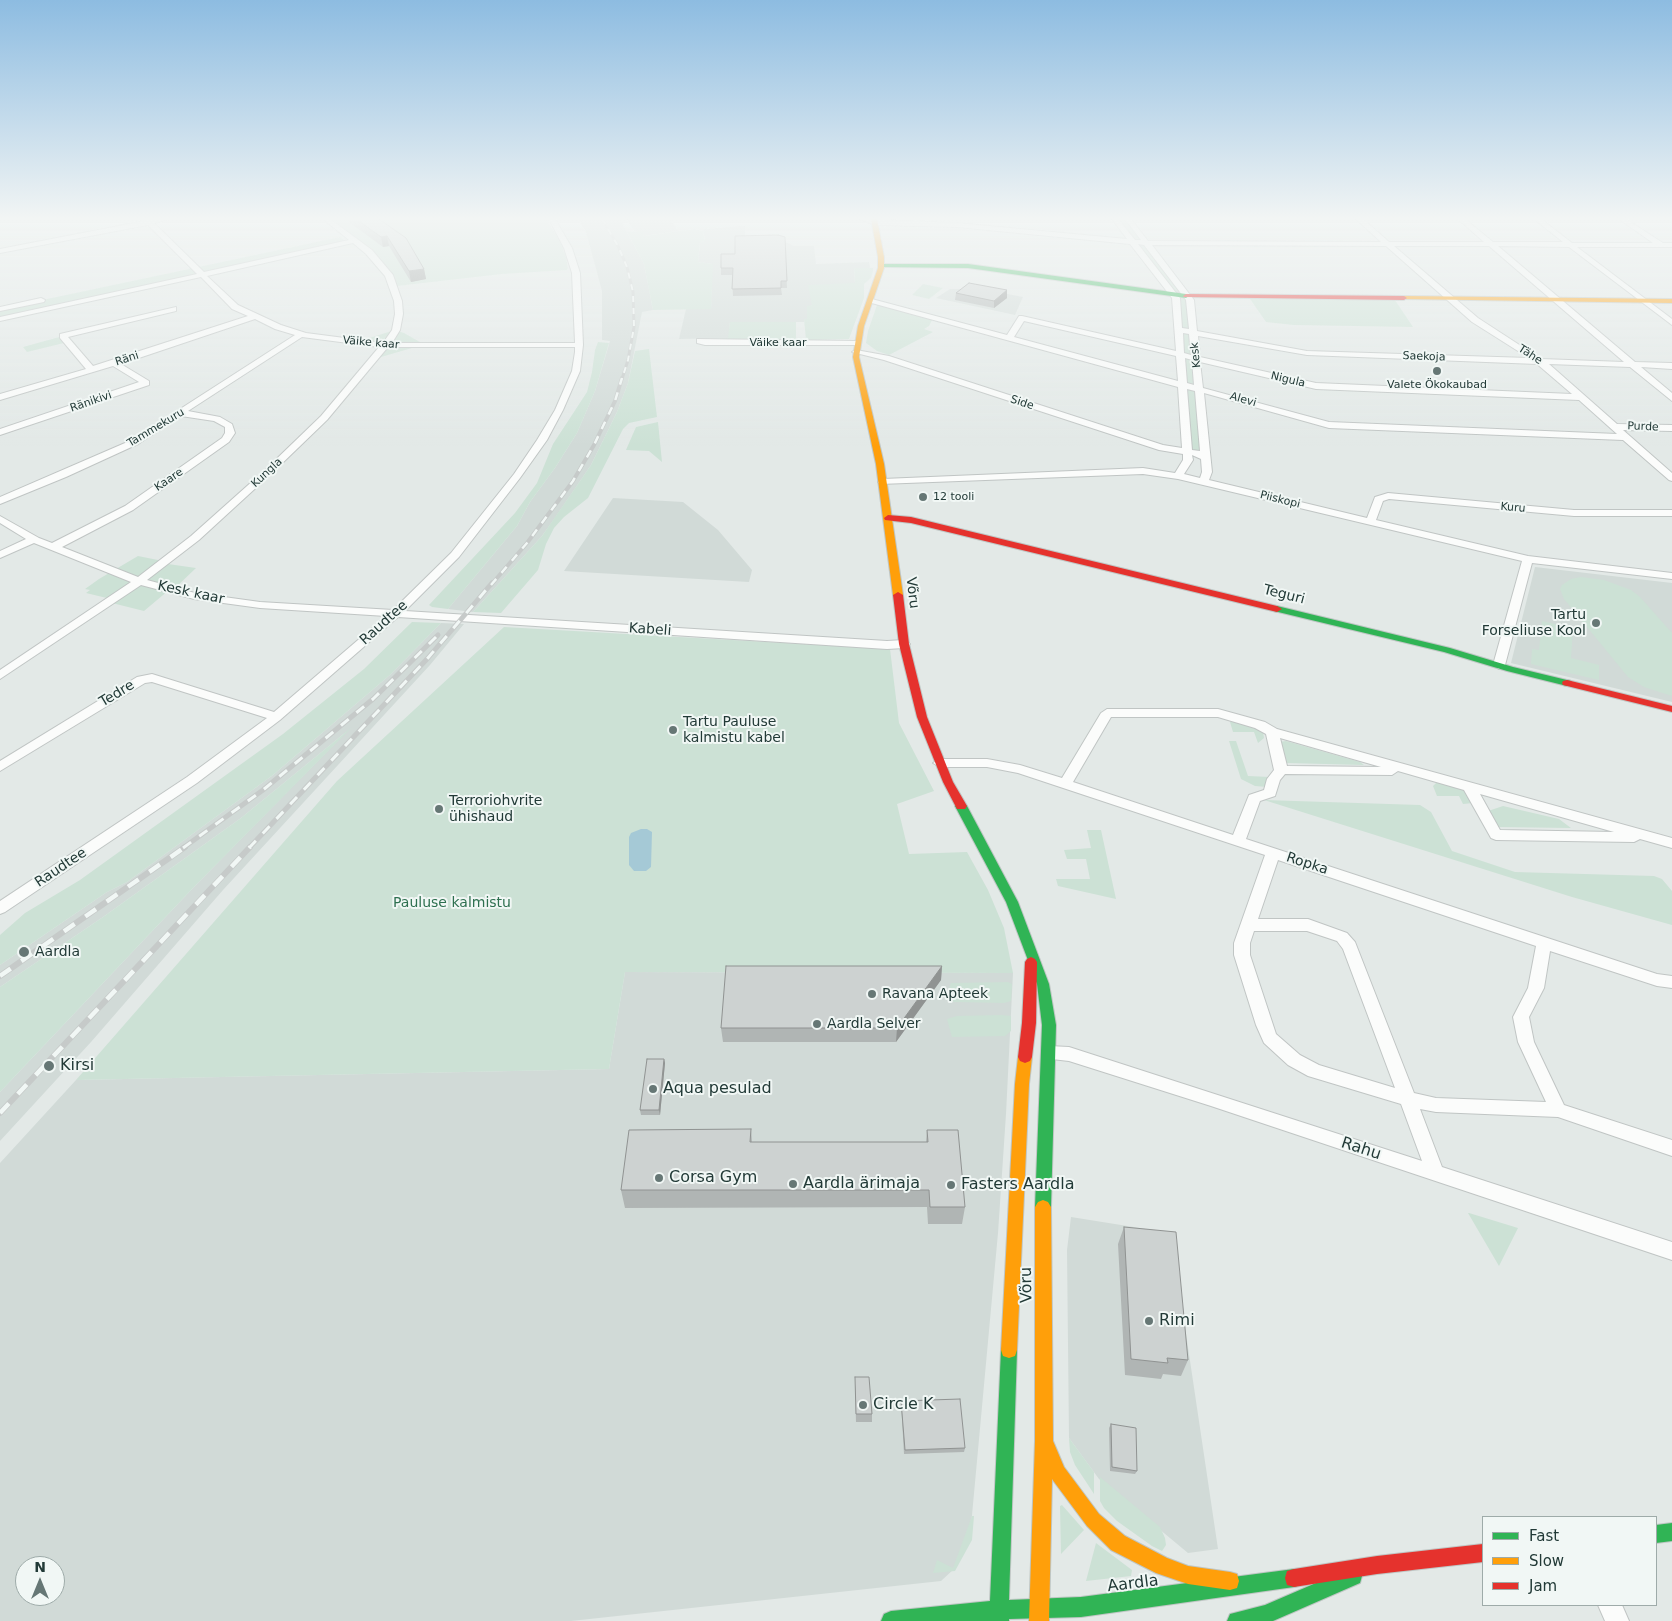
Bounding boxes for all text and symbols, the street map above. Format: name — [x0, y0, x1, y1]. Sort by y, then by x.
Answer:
street label: Väike kaar — [342, 334, 400, 352]
street label: Väike kaar — [750, 336, 806, 350]
street label: Kesk — [1188, 342, 1204, 368]
street label: Tähe — [1516, 342, 1544, 368]
street label: Räni — [113, 349, 141, 369]
street label: Saekoja — [1402, 350, 1446, 364]
marker: Valete Ökokaubad — [1431, 365, 1443, 377]
street label: Nigula — [1269, 370, 1307, 390]
place label: Valete Ökokaubad — [1387, 378, 1487, 392]
street label: Ränikivi — [68, 389, 114, 415]
street label: Alevi — [1228, 390, 1258, 410]
street label: Side — [1009, 393, 1035, 413]
street label: Tammekuru — [125, 406, 187, 450]
street label: Purde — [1627, 420, 1659, 434]
street label: Kungla — [249, 455, 285, 491]
street label: Kaare — [152, 466, 186, 494]
street label: Piiskopi — [1259, 489, 1301, 511]
place label: 12 tooli — [933, 490, 974, 504]
marker: 12 tooli — [917, 491, 929, 503]
street label: Kuru — [1500, 500, 1526, 516]
street label: Võru — [902, 576, 922, 610]
street label: Kesk kaar — [156, 578, 226, 608]
street label: Teguri — [1261, 582, 1307, 608]
street label: Raudtee — [357, 597, 411, 649]
place label: Tartu Forseliuse Kool — [1482, 607, 1586, 640]
marker: Tartu Forseliuse Kool — [1590, 617, 1602, 629]
street label: Kabeli — [628, 620, 672, 640]
street label: Tedre — [97, 677, 137, 711]
place label: Tartu Pauluse kalmistu kabel — [683, 714, 785, 746]
marker: Tartu Pauluse kalmistu kabel — [667, 724, 679, 736]
place label: Terroriohvrite ühishaud — [449, 793, 542, 826]
marker: Terroriohvrite ühishaud — [433, 803, 445, 815]
street label: Raudtee — [32, 845, 90, 891]
street label: Ropka — [1284, 849, 1330, 879]
park label: Pauluse kalmistu — [393, 895, 511, 911]
place label: Aardla — [35, 944, 80, 960]
marker: Aardla — [17, 945, 31, 959]
place label: Ravana Apteek — [882, 986, 988, 1002]
marker: Ravana Apteek — [866, 988, 878, 1000]
place label: Aardla Selver — [827, 1016, 921, 1032]
marker: Aardla Selver — [811, 1018, 823, 1030]
place label: Kirsi — [60, 1056, 94, 1076]
marker: Kirsi — [42, 1059, 56, 1073]
place label: Aqua pesulad — [663, 1079, 772, 1099]
marker: Aqua pesulad — [647, 1083, 659, 1095]
street label: Rahu — [1339, 1134, 1383, 1164]
place label: Corsa Gym — [669, 1168, 757, 1188]
marker: Corsa Gym — [653, 1172, 665, 1184]
place label: Aardla ärimaja — [803, 1174, 920, 1194]
place label: Fasters Aardla — [961, 1175, 1074, 1195]
marker: Aardla ärimaja — [787, 1178, 799, 1190]
marker: Fasters Aardla — [945, 1179, 957, 1191]
street label: Võru — [1017, 1267, 1037, 1303]
place label: Rimi — [1159, 1311, 1195, 1331]
marker: Rimi — [1143, 1315, 1155, 1327]
place label: Circle K — [873, 1395, 934, 1415]
marker: Circle K — [857, 1399, 869, 1411]
legend — [1482, 1516, 1657, 1606]
text: Fast — [1529, 1527, 1559, 1545]
text: Slow — [1529, 1552, 1564, 1570]
north arrow — [15, 1556, 65, 1606]
text: N — [34, 1559, 46, 1575]
street label: Aardla — [1106, 1571, 1160, 1597]
text: Jam — [1529, 1577, 1557, 1595]

